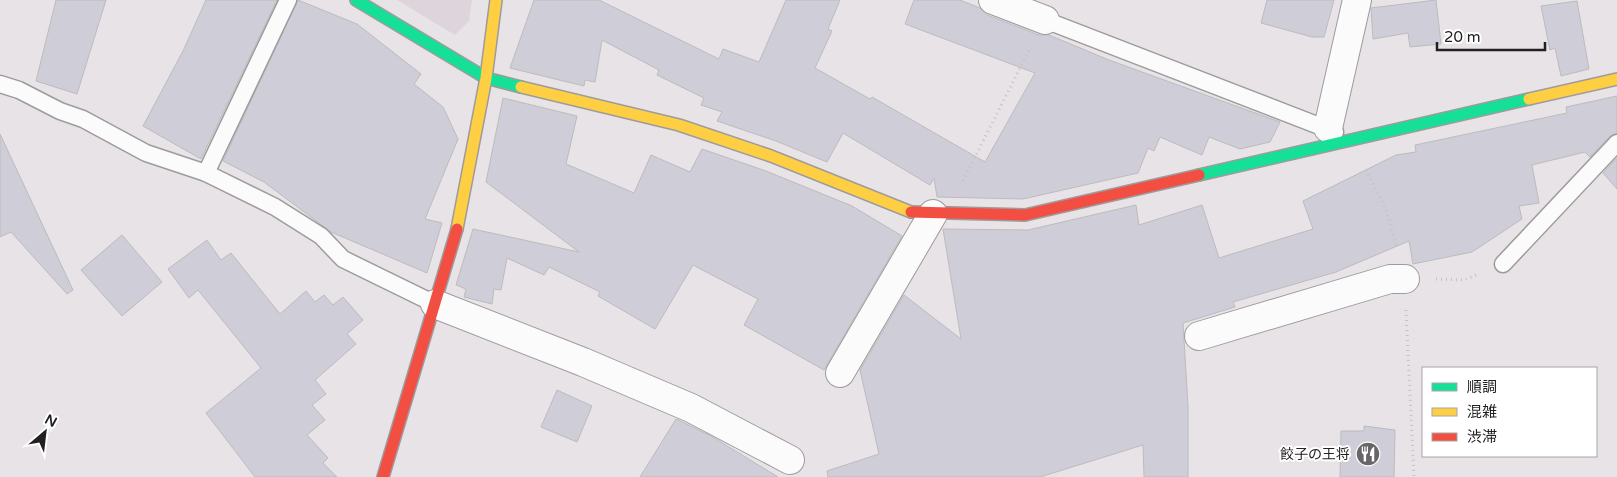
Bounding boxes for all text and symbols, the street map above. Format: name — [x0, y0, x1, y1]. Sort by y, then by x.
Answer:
scale bar — [1437, 20, 1544, 52]
text: 20 m — [1444, 28, 1481, 46]
legend — [1422, 367, 1597, 457]
text: 順調 — [1467, 378, 1497, 396]
text: 混雑 — [1467, 403, 1497, 421]
north arrow — [20, 407, 70, 457]
text: N — [42, 411, 60, 431]
text: 渋滞 — [1467, 428, 1497, 446]
restaurant icon: 餃子の王将 — [1355, 441, 1381, 467]
place label: 餃子の王将 — [1280, 446, 1350, 463]

